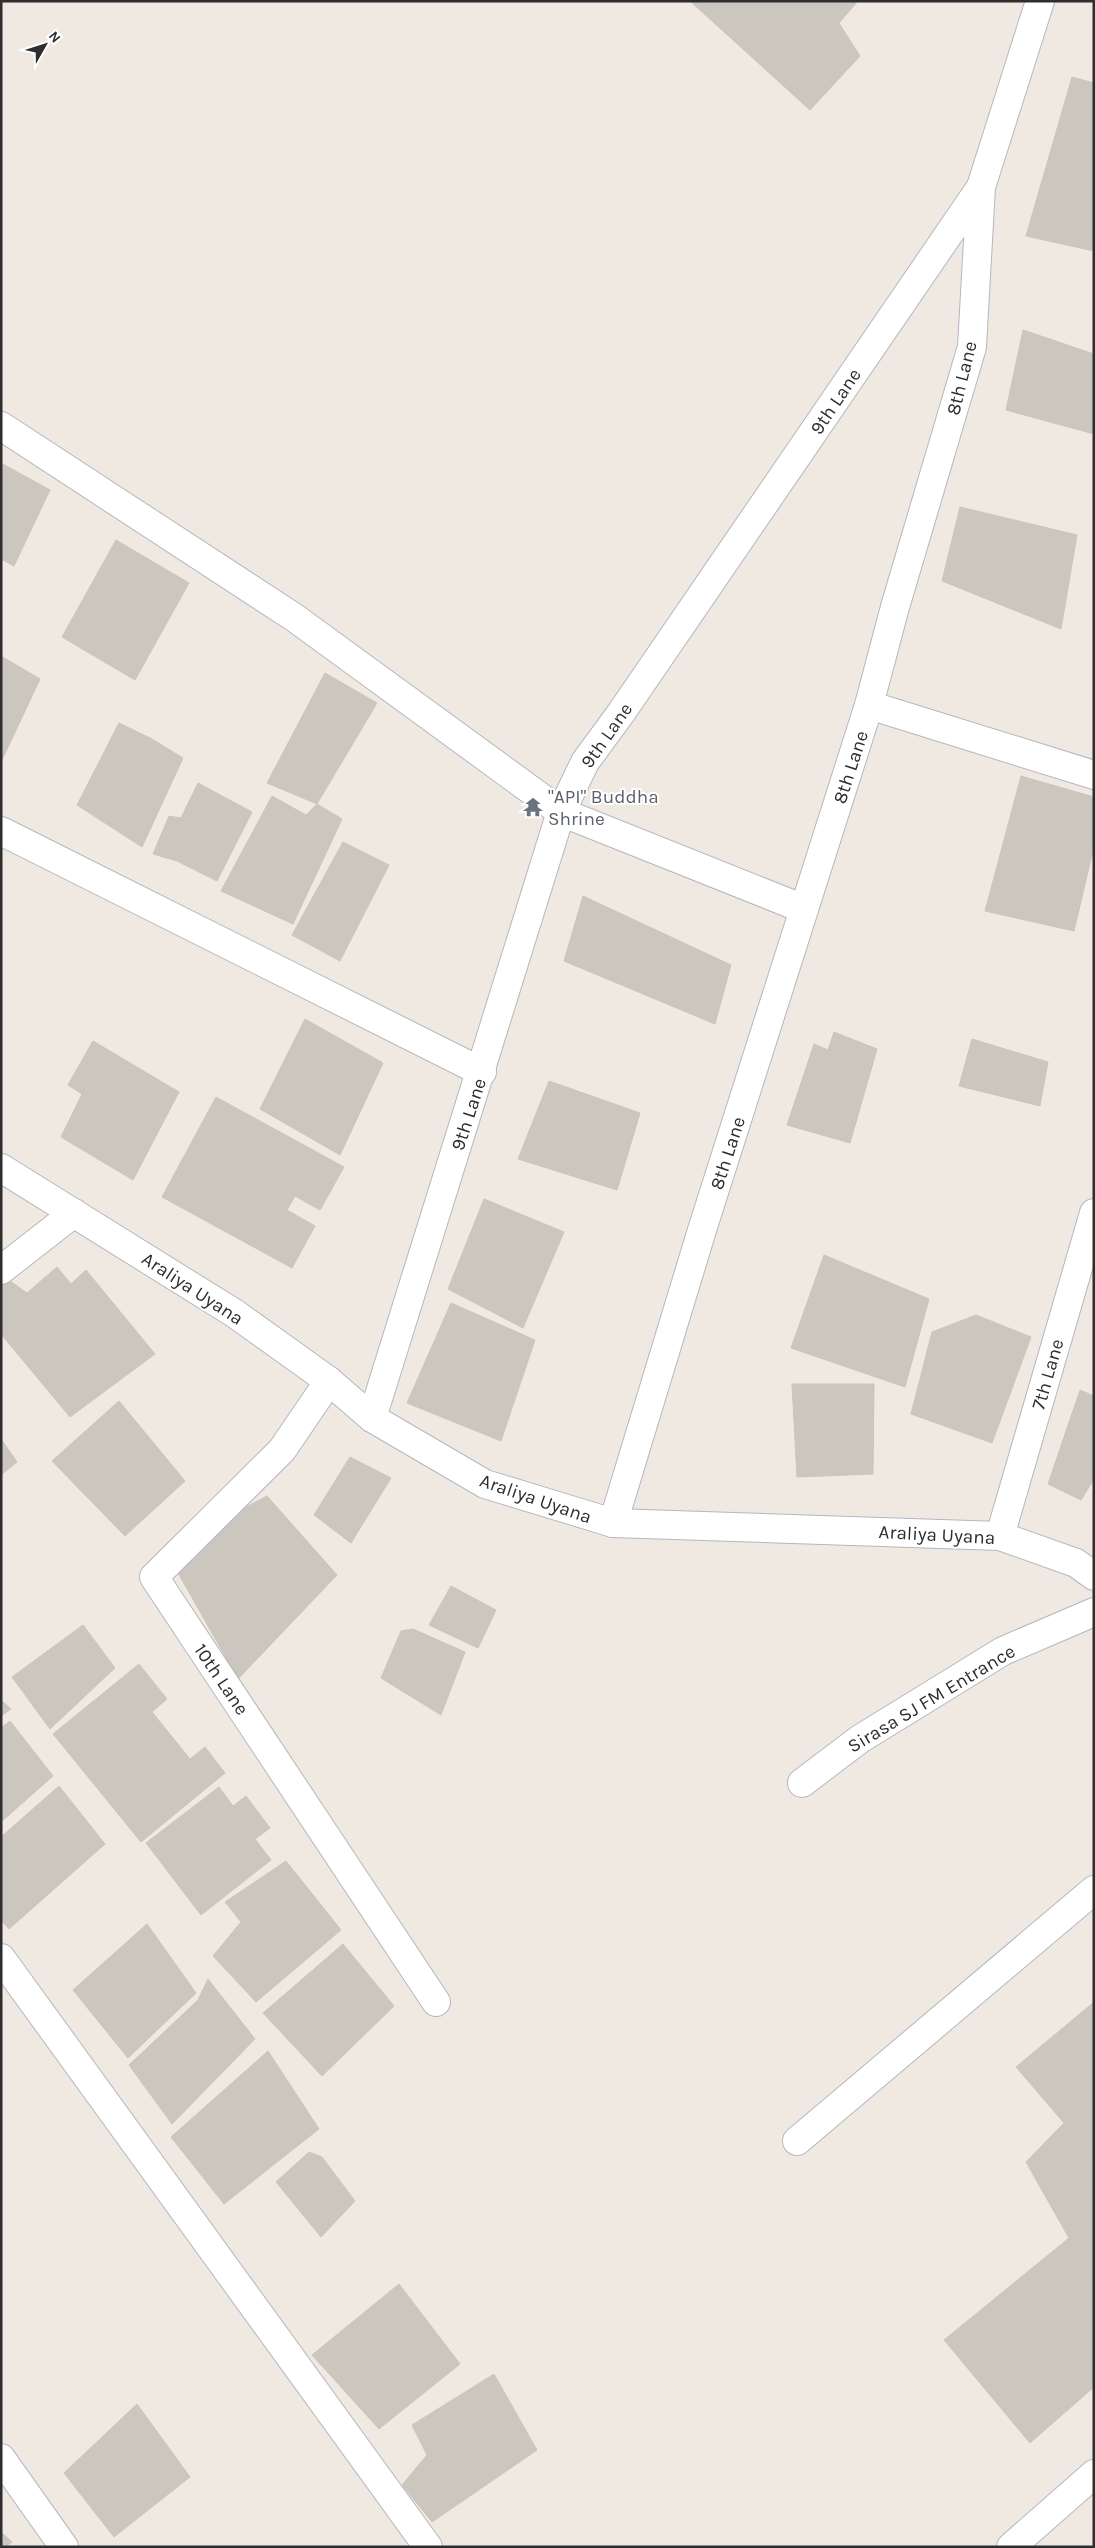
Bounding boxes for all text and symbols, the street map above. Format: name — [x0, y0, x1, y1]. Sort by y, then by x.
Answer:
north arrow — [20, 20, 70, 70]
text: N — [45, 28, 64, 46]
street label: 8th Lane — [942, 339, 982, 417]
street label: 9th Lane — [806, 364, 866, 439]
street label: 9th Lane — [576, 699, 637, 772]
street label: 8th Lane — [829, 728, 873, 807]
place label: "API" Buddha Shrine — [548, 786, 659, 830]
temple icon: "API" Buddha Shrine — [522, 796, 544, 818]
street label: 9th Lane — [447, 1075, 491, 1153]
street label: 8th Lane — [706, 1114, 750, 1193]
street label: Araliya Uyana — [138, 1248, 247, 1330]
street label: 7th Lane — [1027, 1336, 1069, 1412]
street label: Araliya Uyana — [477, 1470, 594, 1528]
street label: Araliya Uyana — [878, 1521, 996, 1549]
street label: 10th Lane — [189, 1640, 253, 1719]
street label: Sirasa SJ FM Entrance — [844, 1640, 1019, 1758]

